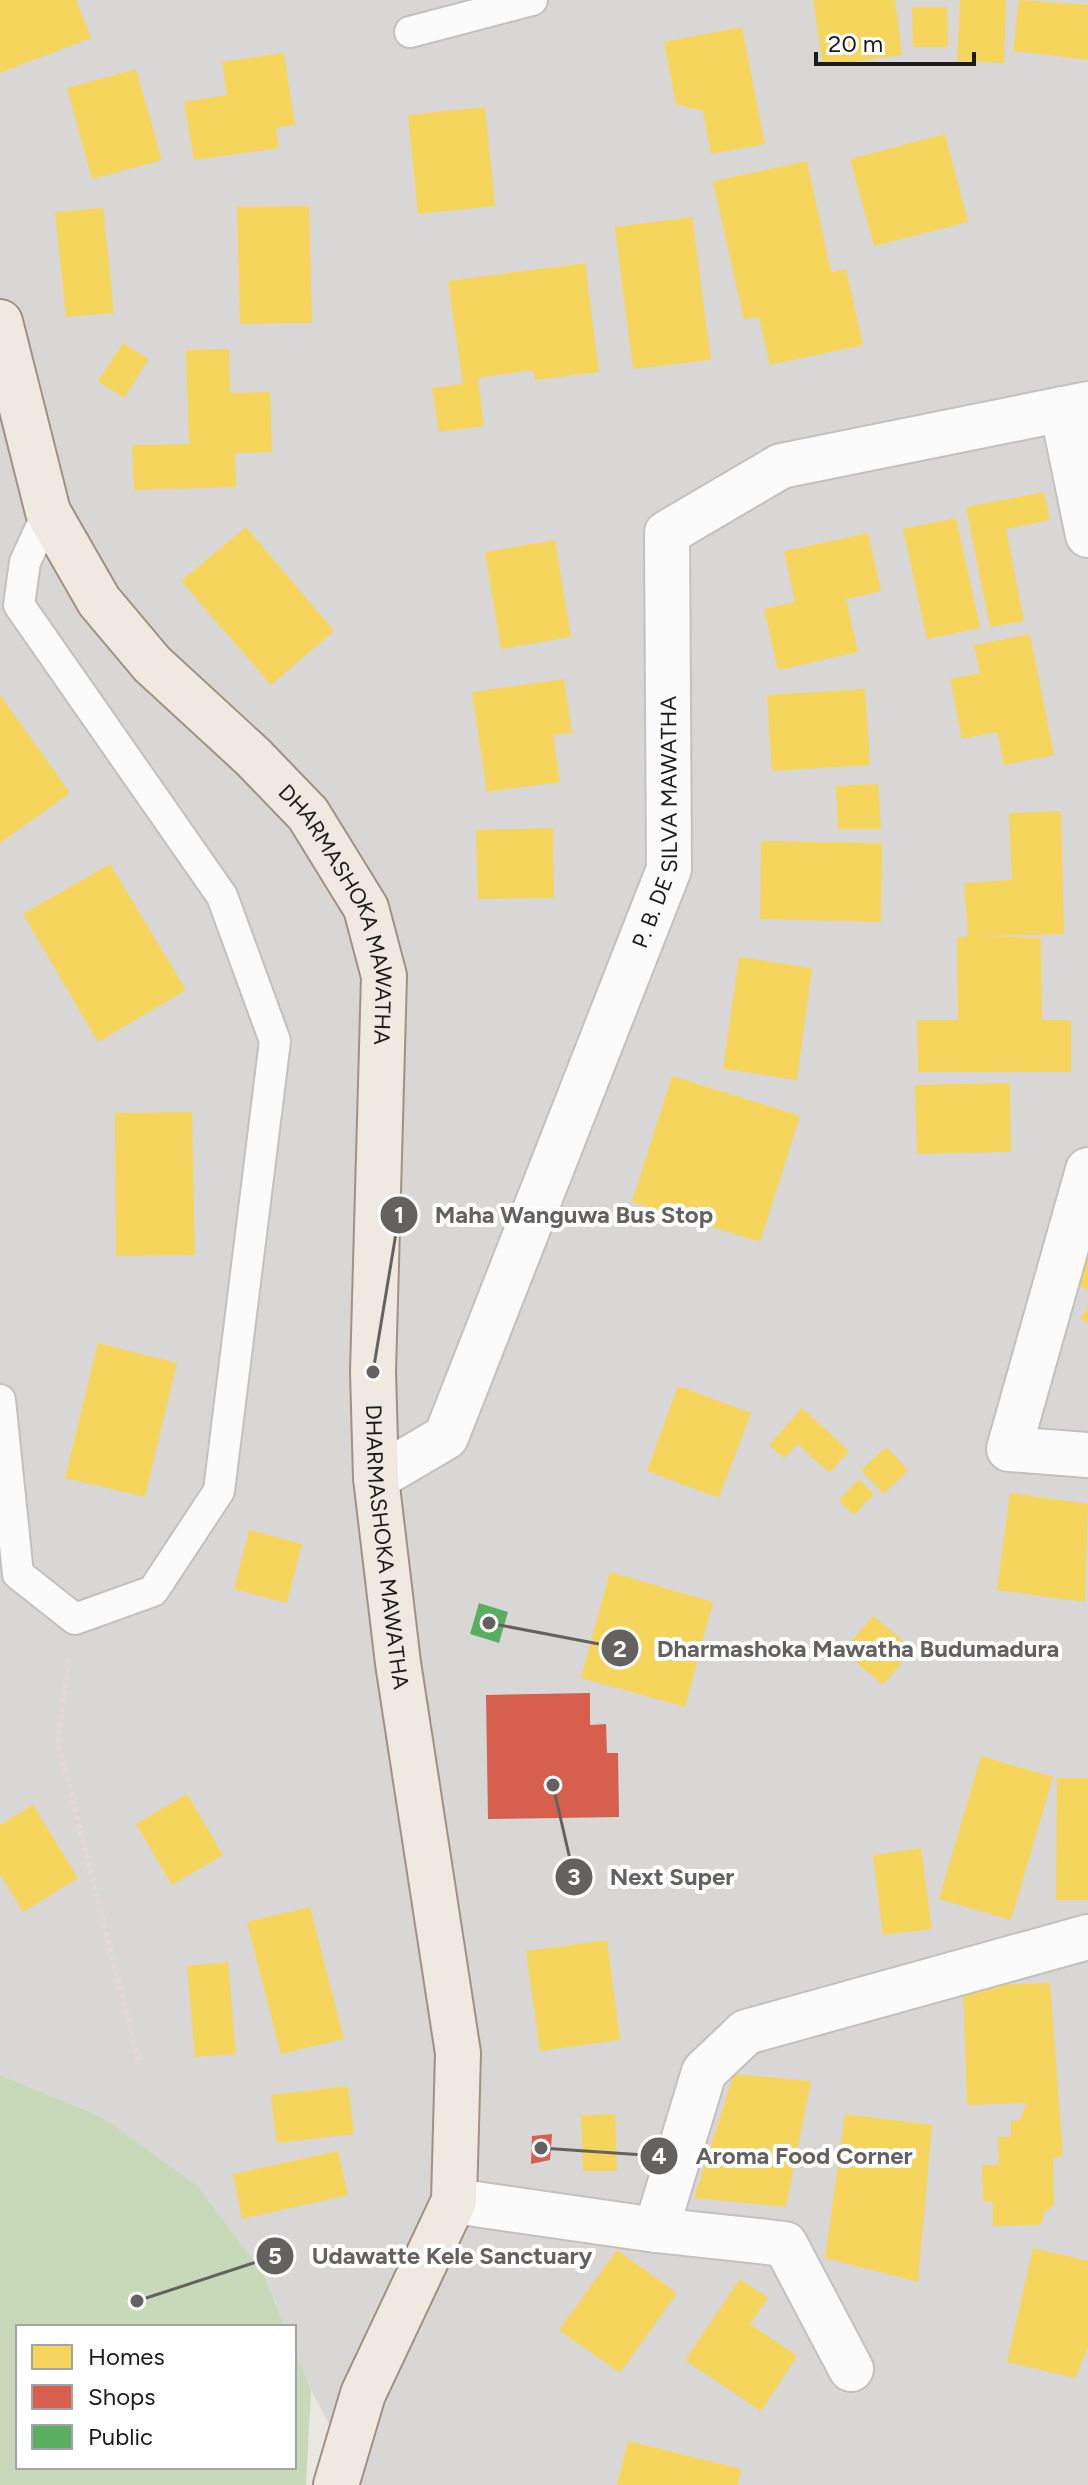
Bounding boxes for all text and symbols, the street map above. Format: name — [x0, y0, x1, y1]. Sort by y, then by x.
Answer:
scale bar — [816, 16, 974, 66]
text: 20 m — [828, 29, 883, 58]
street label: P. B. DE SILVA MAWATHA — [626, 696, 683, 952]
street label: DHARMASHOKA MAWATHA — [273, 778, 398, 1045]
callout: Maha Wanguwa Bus Stop — [379, 1191, 729, 1239]
text: 1 — [394, 1200, 404, 1229]
text: Maha Wanguwa Bus Stop — [435, 1200, 713, 1229]
street label: DHARMASHOKA MAWATHA — [360, 1404, 415, 1691]
callout: Dharmashoka Mawatha Budumadura — [600, 1624, 1075, 1672]
text: 2 — [613, 1634, 627, 1663]
text: Dharmashoka Mawatha Budumadura — [657, 1634, 1059, 1663]
callout: Next Super — [554, 1853, 750, 1901]
text: 3 — [567, 1862, 581, 1891]
text: Next Super — [610, 1862, 734, 1891]
callout: Aroma Food Corner — [639, 2132, 929, 2180]
text: 4 — [651, 2141, 667, 2170]
text: Aroma Food Corner — [695, 2141, 913, 2170]
callout: Udawatte Kele Sanctuary — [255, 2232, 608, 2280]
text: 5 — [268, 2241, 282, 2270]
text: Udawatte Kele Sanctuary — [312, 2241, 593, 2270]
legend — [16, 2325, 296, 2469]
text: Homes — [88, 2342, 165, 2371]
text: Shops — [88, 2382, 155, 2411]
text: Public — [88, 2422, 153, 2451]

